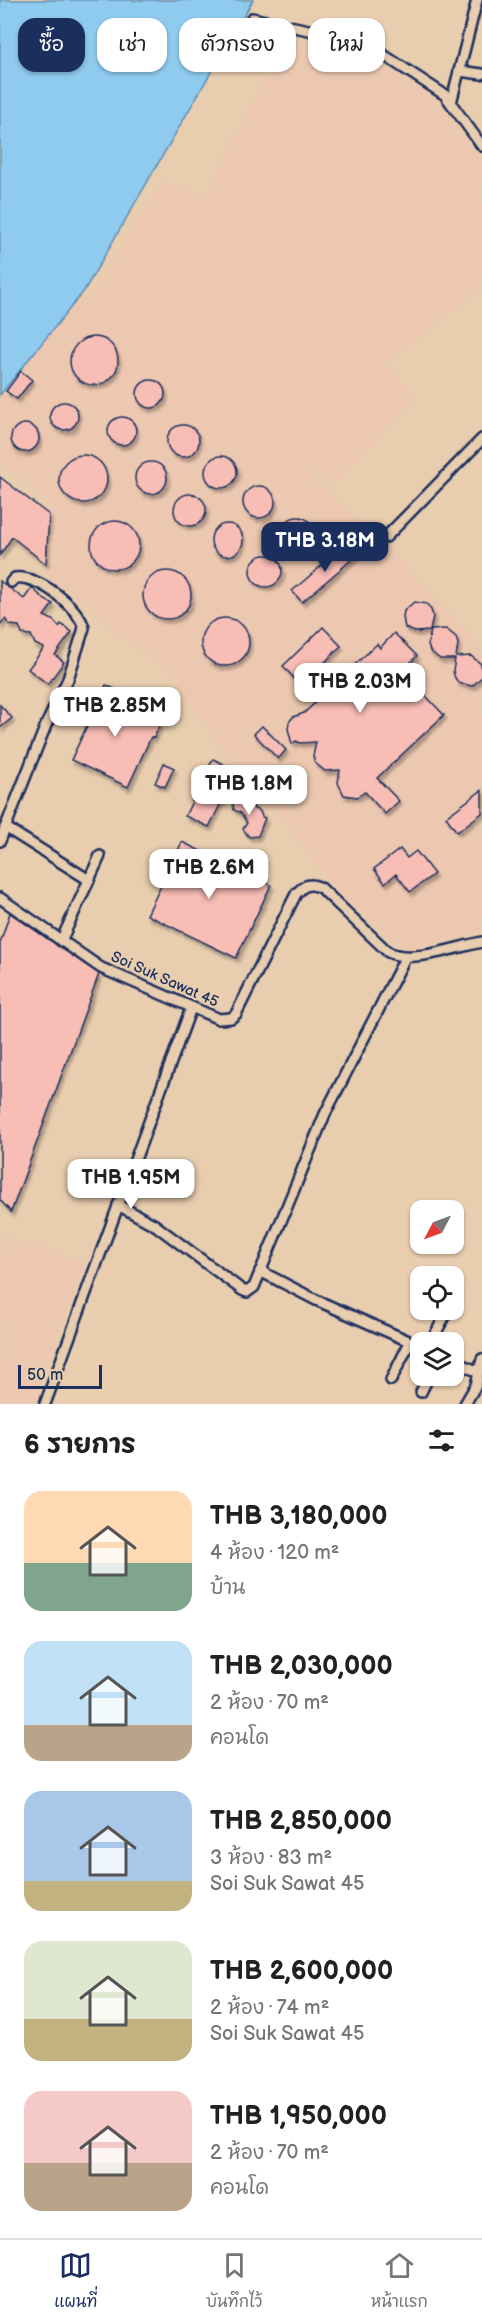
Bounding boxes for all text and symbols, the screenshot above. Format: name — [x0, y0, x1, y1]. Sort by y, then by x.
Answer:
chip: ซื้อ — [18, 18, 85, 72]
chip: เช่า — [97, 18, 167, 72]
chip: ตัวกรอง — [179, 18, 296, 72]
chip: ใหม่ — [308, 18, 385, 72]
pin: THB 3.18M — [256, 522, 394, 573]
text: THB 3.18M — [275, 529, 375, 553]
pin: THB 2.03M — [291, 663, 429, 714]
text: THB 2.03M — [308, 670, 412, 694]
pin: THB 2.85M — [46, 687, 184, 738]
text: THB 2.85M — [64, 694, 166, 718]
pin: THB 1.8M — [187, 765, 311, 816]
text: THB 1.8M — [205, 772, 293, 796]
pin: THB 2.6M — [147, 849, 271, 900]
text: THB 2.6M — [163, 856, 255, 880]
street label: Soi Suk Sawat 45 — [108, 947, 222, 1012]
pin: THB 1.95M — [62, 1159, 200, 1210]
text: THB 1.95M — [82, 1166, 181, 1190]
north arrow — [410, 1200, 464, 1254]
map controls — [410, 1200, 464, 1386]
button: locate — [410, 1266, 464, 1320]
button: layers — [410, 1332, 464, 1386]
scale bar — [18, 1362, 102, 1390]
text: 50 m — [27, 1366, 63, 1385]
icon: filters — [425, 1424, 458, 1457]
text: 6 รายการ — [24, 1430, 136, 1461]
text: THB 3,180,000 — [210, 1501, 387, 1532]
icon: home — [72, 1515, 144, 1587]
text: 4 ห้อง · 120 m² — [210, 1541, 340, 1565]
text: บ้าน — [210, 1576, 245, 1600]
text: THB 2,030,000 — [210, 1651, 393, 1682]
icon: home — [72, 1665, 144, 1737]
text: 2 ห้อง · 70 m² — [210, 1691, 329, 1715]
text: คอนโด — [210, 1726, 269, 1750]
text: THB 2,850,000 — [210, 1806, 392, 1837]
icon: home — [72, 1815, 144, 1887]
text: 3 ห้อง · 83 m² — [210, 1846, 332, 1870]
text: Soi Suk Sawat 45 — [210, 1872, 364, 1896]
text: THB 2,600,000 — [210, 1956, 393, 1987]
icon: home — [72, 1965, 144, 2037]
text: 2 ห้อง · 74 m² — [210, 1996, 329, 2020]
text: Soi Suk Sawat 45 — [210, 2022, 364, 2046]
text: THB 1,950,000 — [210, 2101, 387, 2132]
icon: home — [72, 2115, 144, 2187]
text: 2 ห้อง · 70 m² — [210, 2141, 329, 2165]
text: คอนโด — [210, 2176, 269, 2200]
tab: แผนที่ — [54, 2249, 97, 2313]
tab: บันทึกไว้ — [206, 2249, 262, 2313]
tab: หน้าแรก — [371, 2249, 428, 2313]

